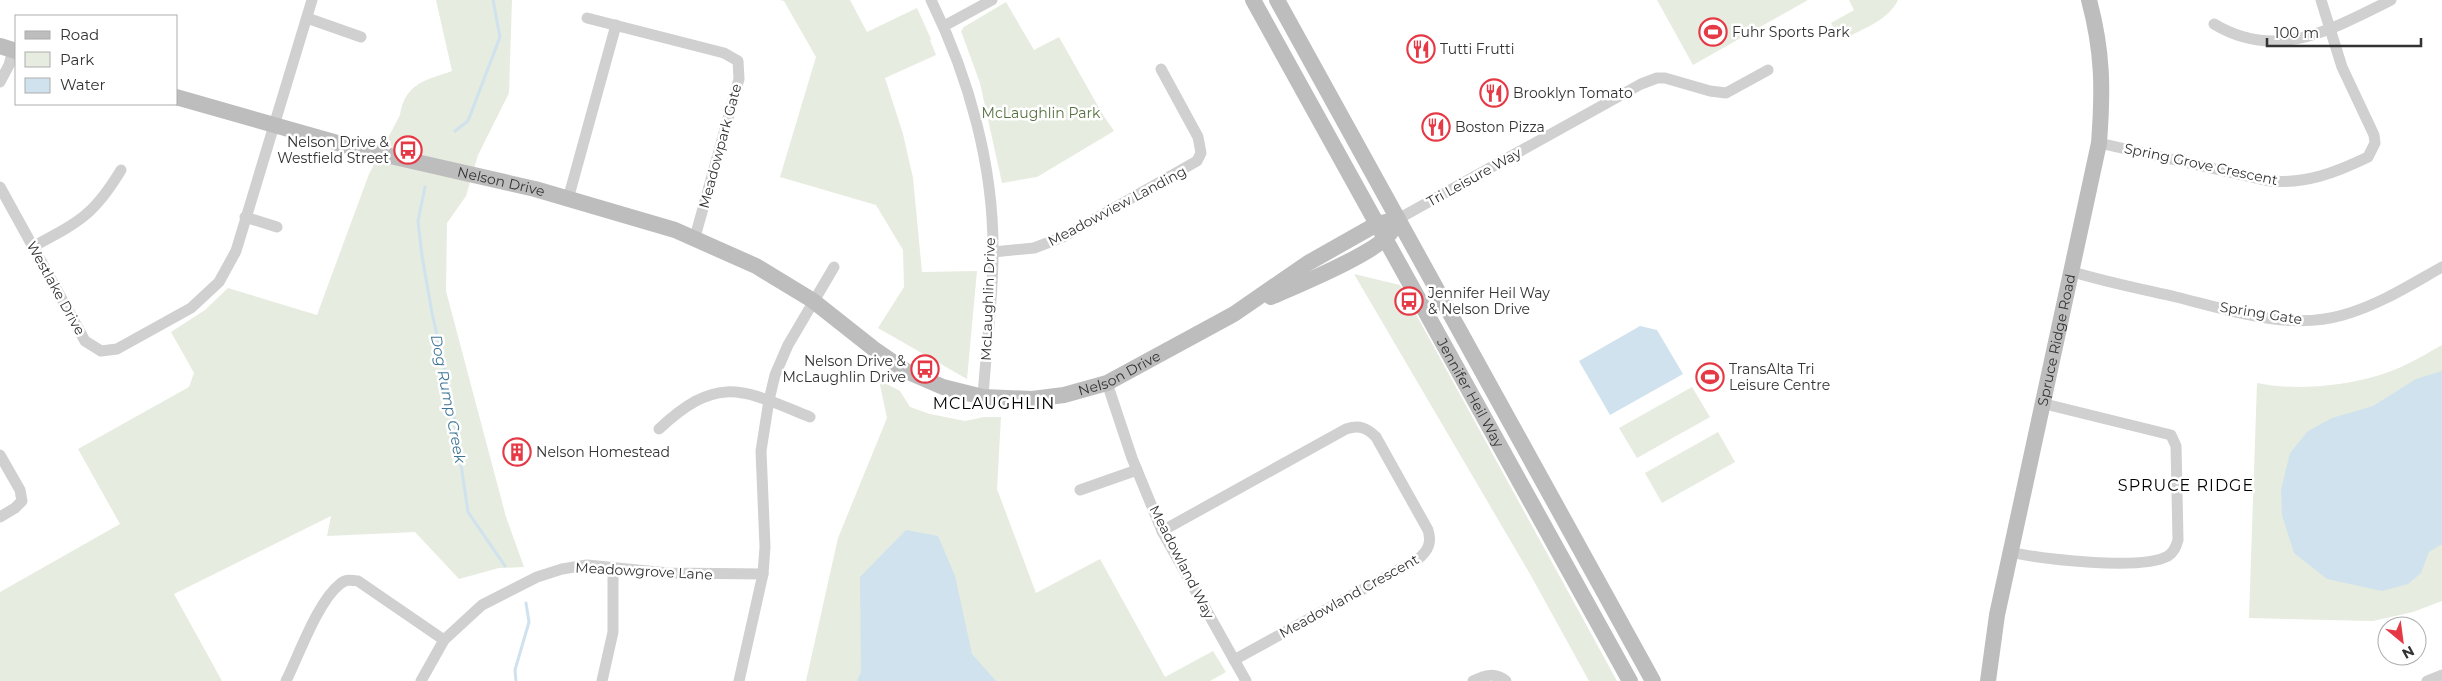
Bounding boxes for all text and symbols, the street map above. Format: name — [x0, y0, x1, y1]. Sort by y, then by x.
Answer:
legend — [15, 15, 178, 105]
scale bar — [2267, 15, 2421, 47]
sports icon: Fuhr Sports Park — [1698, 17, 1728, 47]
place label: Fuhr Sports Park — [1732, 23, 1850, 41]
text: 100 m — [2274, 23, 2319, 42]
text: Road — [60, 25, 99, 44]
restaurant icon: Tutti Frutti — [1406, 34, 1436, 64]
place label: Tutti Frutti — [1440, 40, 1515, 58]
text: Park — [60, 50, 94, 69]
text: Water — [60, 75, 106, 94]
restaurant icon: Brooklyn Tomato — [1479, 78, 1509, 108]
street label: Meadowpark Gate — [695, 82, 745, 210]
place label: Brooklyn Tomato — [1513, 84, 1633, 102]
park label: McLaughlin Park — [982, 104, 1101, 122]
restaurant icon: Boston Pizza — [1421, 112, 1451, 142]
place label: Boston Pizza — [1455, 118, 1545, 136]
place label: Nelson Drive & Westfield Street — [277, 133, 390, 167]
bus stop icon: Nelson Drive & Westfield Street — [393, 135, 423, 165]
street label: Spring Grove Crescent — [2123, 139, 2280, 189]
street label: Tri Leisure Way — [1424, 143, 1525, 210]
street label: Meadowview Landing — [1045, 162, 1189, 250]
street label: Nelson Drive — [456, 163, 547, 200]
street label: McLaughlin Drive — [977, 237, 999, 361]
street label: Westlake Drive — [23, 238, 89, 338]
street label: Spruce Ridge Road — [2033, 272, 2079, 408]
place label: Jennifer Heil Way & Nelson Drive — [1427, 284, 1550, 318]
bus stop icon: Jennifer Heil Way & Nelson Drive — [1394, 286, 1424, 316]
street label: Spring Gate — [2219, 298, 2303, 328]
water label: Dog Rump Creek — [427, 333, 470, 466]
street label: Jennifer Heil Way — [1433, 334, 1508, 451]
street label: Nelson Drive — [1076, 347, 1164, 400]
place label: Nelson Drive & McLaughlin Drive — [782, 352, 907, 386]
bus stop icon: Nelson Drive & McLaughlin Drive — [910, 354, 940, 384]
place label: TransAlta Tri Leisure Centre — [1729, 360, 1830, 394]
sports icon: TransAlta Tri Leisure Centre — [1695, 362, 1725, 392]
district label: MCLAUGHLIN — [933, 394, 1055, 413]
building icon: Nelson Homestead — [502, 437, 532, 467]
place label: Nelson Homestead — [536, 443, 670, 461]
district label: SPRUCE RIDGE — [2118, 476, 2254, 495]
street label: Meadowland Way — [1146, 502, 1219, 622]
street label: Meadowland Crescent — [1276, 550, 1422, 642]
street label: Meadowgrove Lane — [575, 558, 713, 584]
north arrow — [2377, 616, 2427, 666]
text: N — [2399, 642, 2418, 663]

